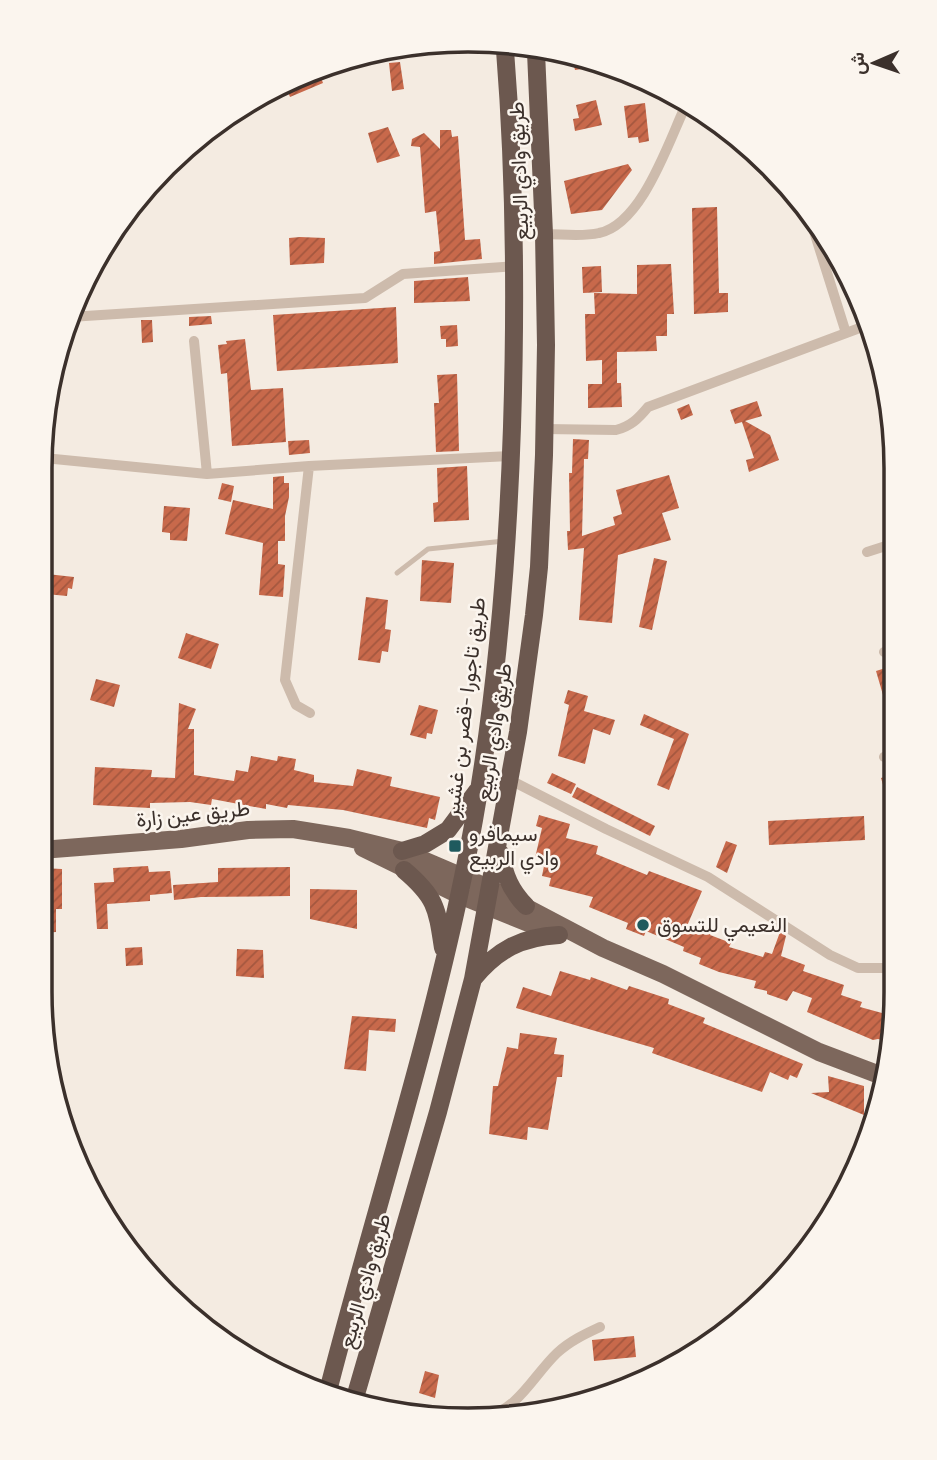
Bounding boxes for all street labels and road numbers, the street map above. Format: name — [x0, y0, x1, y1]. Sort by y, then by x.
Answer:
street label: طريق وادي الربيع — [500, 101, 538, 241]
street label: طريق تاجورا -قصر بن غشير — [435, 595, 493, 819]
street label: طريق وادي الربيع — [466, 661, 522, 803]
street label: طريق عين زارة — [134, 791, 251, 835]
street label: طريق وادي الربيع — [330, 1210, 400, 1352]

